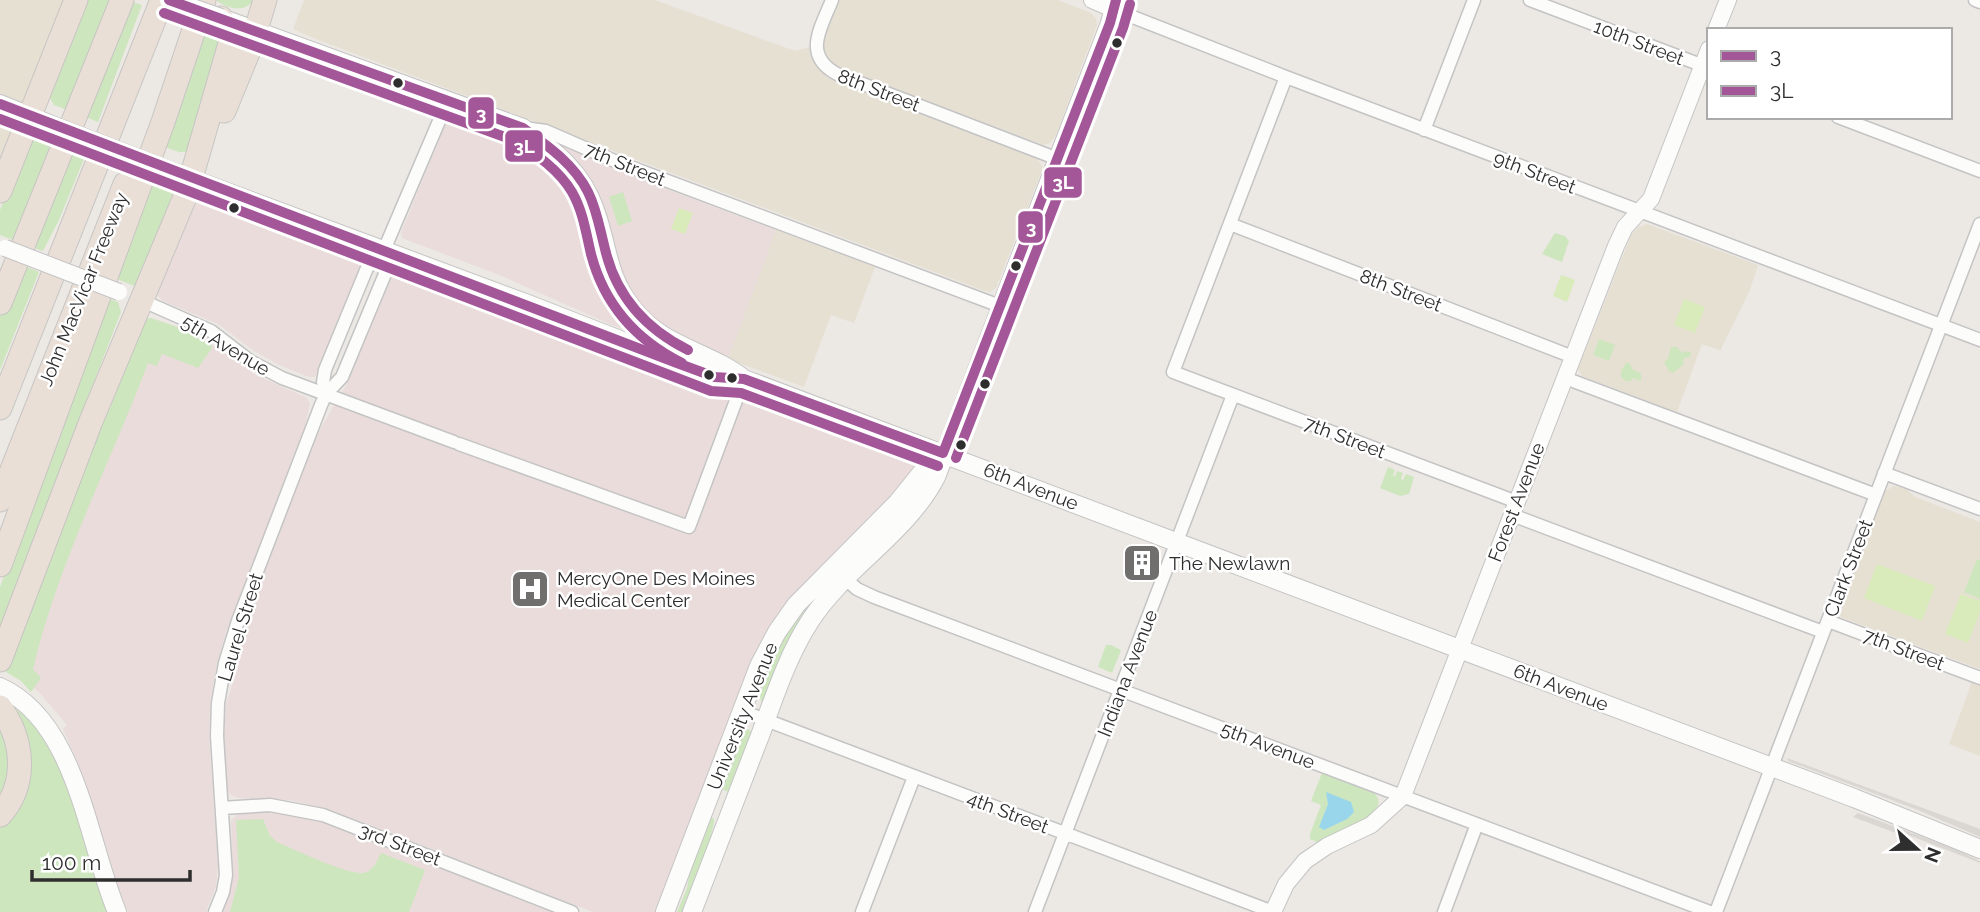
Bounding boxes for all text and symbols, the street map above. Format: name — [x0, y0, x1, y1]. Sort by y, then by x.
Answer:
street label: 10th Street — [1591, 15, 1688, 69]
legend — [1707, 28, 1952, 119]
unlabelled marker — [1110, 36, 1124, 50]
text: 3 — [1770, 43, 1781, 68]
street label: 8th Street — [835, 64, 924, 116]
unlabelled marker — [391, 76, 405, 90]
text: 3L — [1770, 78, 1793, 103]
line badge: 3 — [467, 96, 495, 130]
text: 3 — [476, 102, 486, 124]
line badge: 3L — [504, 129, 544, 163]
text: 3L — [513, 135, 535, 157]
street label: 7th Street — [581, 138, 669, 190]
street label: 9th Street — [1491, 146, 1580, 198]
line badge: 3L — [1043, 166, 1083, 199]
text: 3L — [1052, 171, 1074, 193]
street label: John MacVicar Freeway — [34, 189, 132, 389]
unlabelled marker — [227, 201, 241, 215]
line badge: 3 — [1017, 210, 1044, 244]
text: 3 — [1026, 216, 1036, 238]
unlabelled marker — [1009, 259, 1023, 273]
street label: 8th Street — [1357, 264, 1446, 316]
street label: 5th Avenue — [178, 310, 274, 380]
unlabelled marker — [702, 368, 716, 382]
unlabelled marker — [725, 371, 739, 385]
unlabelled marker — [978, 377, 992, 391]
street label: 7th Street — [1301, 411, 1389, 463]
unlabelled marker — [954, 438, 968, 452]
street label: Forest Avenue — [1483, 439, 1549, 565]
street label: 6th Avenue — [980, 458, 1082, 514]
street label: Clark Street — [1819, 515, 1877, 620]
building icon: The Newlawn — [1121, 542, 1163, 584]
place label: The Newlawn — [1169, 552, 1290, 574]
place label: MercyOne Des Moines Medical Center — [557, 567, 755, 611]
hospital icon: MercyOne Des Moines Medical Center — [509, 568, 551, 610]
street label: Laurel Street — [213, 569, 267, 684]
street label: Indiana Avenue — [1093, 606, 1161, 740]
street label: 7th Street — [1860, 623, 1948, 675]
street label: University Avenue — [702, 639, 782, 793]
street label: 6th Avenue — [1510, 659, 1612, 715]
street label: 5th Avenue — [1218, 717, 1318, 773]
street label: 4th Street — [964, 786, 1052, 838]
north arrow — [1882, 814, 1952, 884]
street label: 3rd Street — [356, 818, 445, 870]
scale bar — [32, 838, 189, 882]
text: N — [1920, 844, 1946, 866]
text: 100 m — [42, 850, 101, 875]

